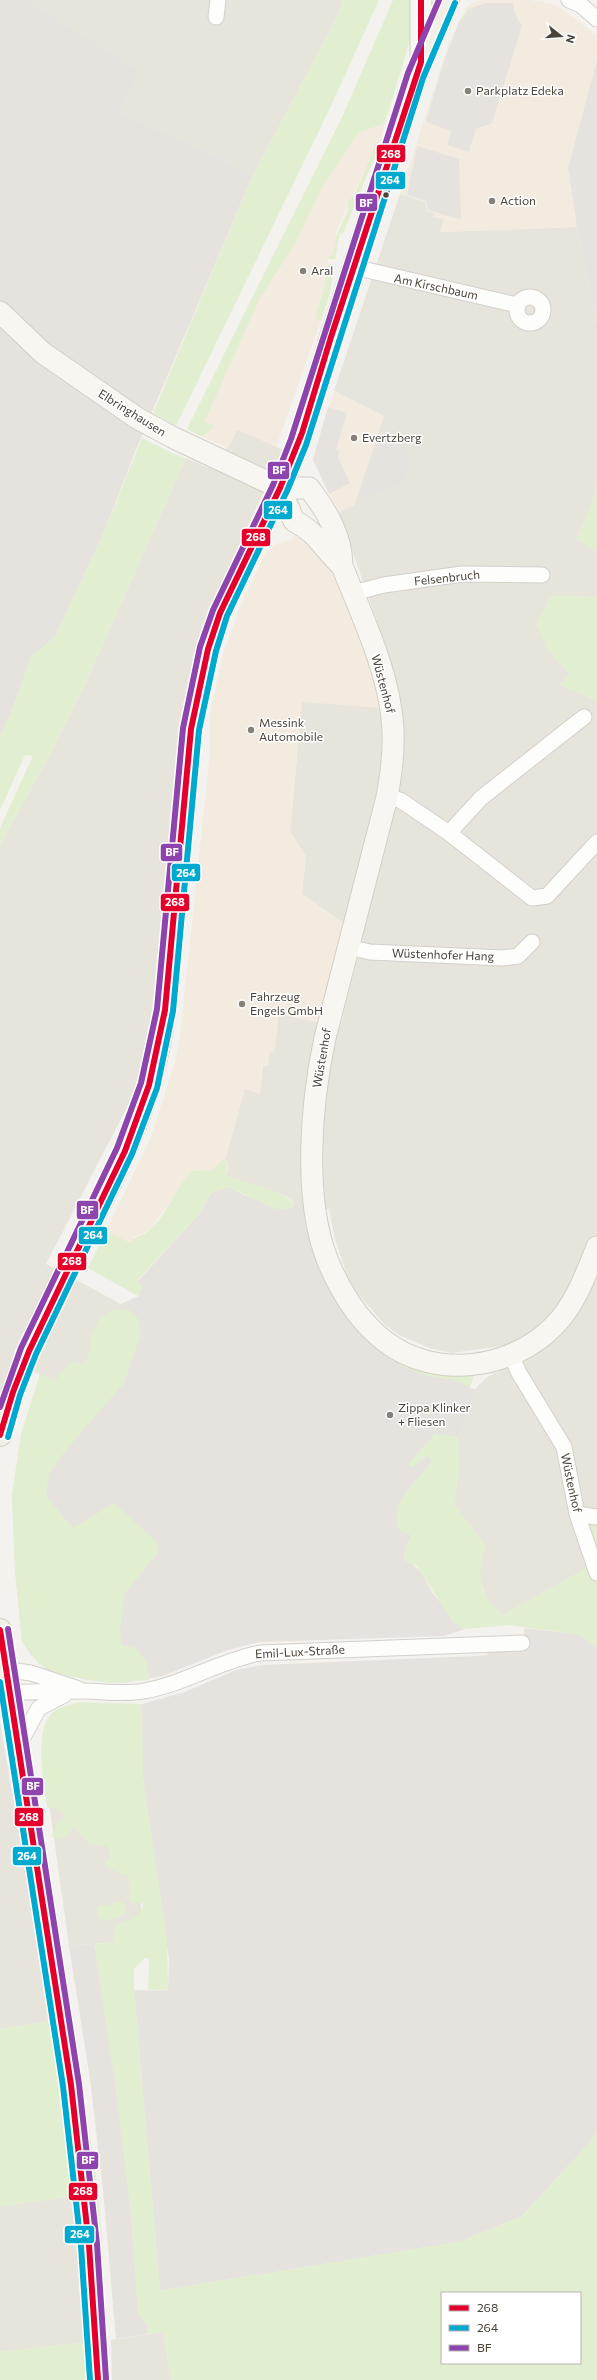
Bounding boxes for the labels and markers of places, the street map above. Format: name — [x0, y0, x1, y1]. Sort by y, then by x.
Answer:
place label: Parkplatz Edeka — [476, 83, 564, 97]
marker: Parkplatz Edeka — [463, 86, 473, 96]
unlabelled marker — [381, 190, 391, 200]
place label: Action — [500, 193, 536, 207]
marker: Action — [487, 196, 497, 206]
place label: Aral — [311, 263, 333, 277]
marker: Aral — [298, 266, 308, 276]
place label: Evertzberg — [362, 430, 422, 444]
marker: Evertzberg — [349, 433, 359, 443]
place label: Messink Automobile — [259, 715, 323, 743]
marker: Messink Automobile — [246, 725, 256, 735]
place label: Fahrzeug Engels GmbH — [250, 989, 323, 1017]
marker: Fahrzeug Engels GmbH — [237, 999, 247, 1009]
place label: Zippa Klinker + Fliesen — [398, 1400, 471, 1428]
marker: Zippa Klinker + Fliesen — [385, 1410, 395, 1420]

